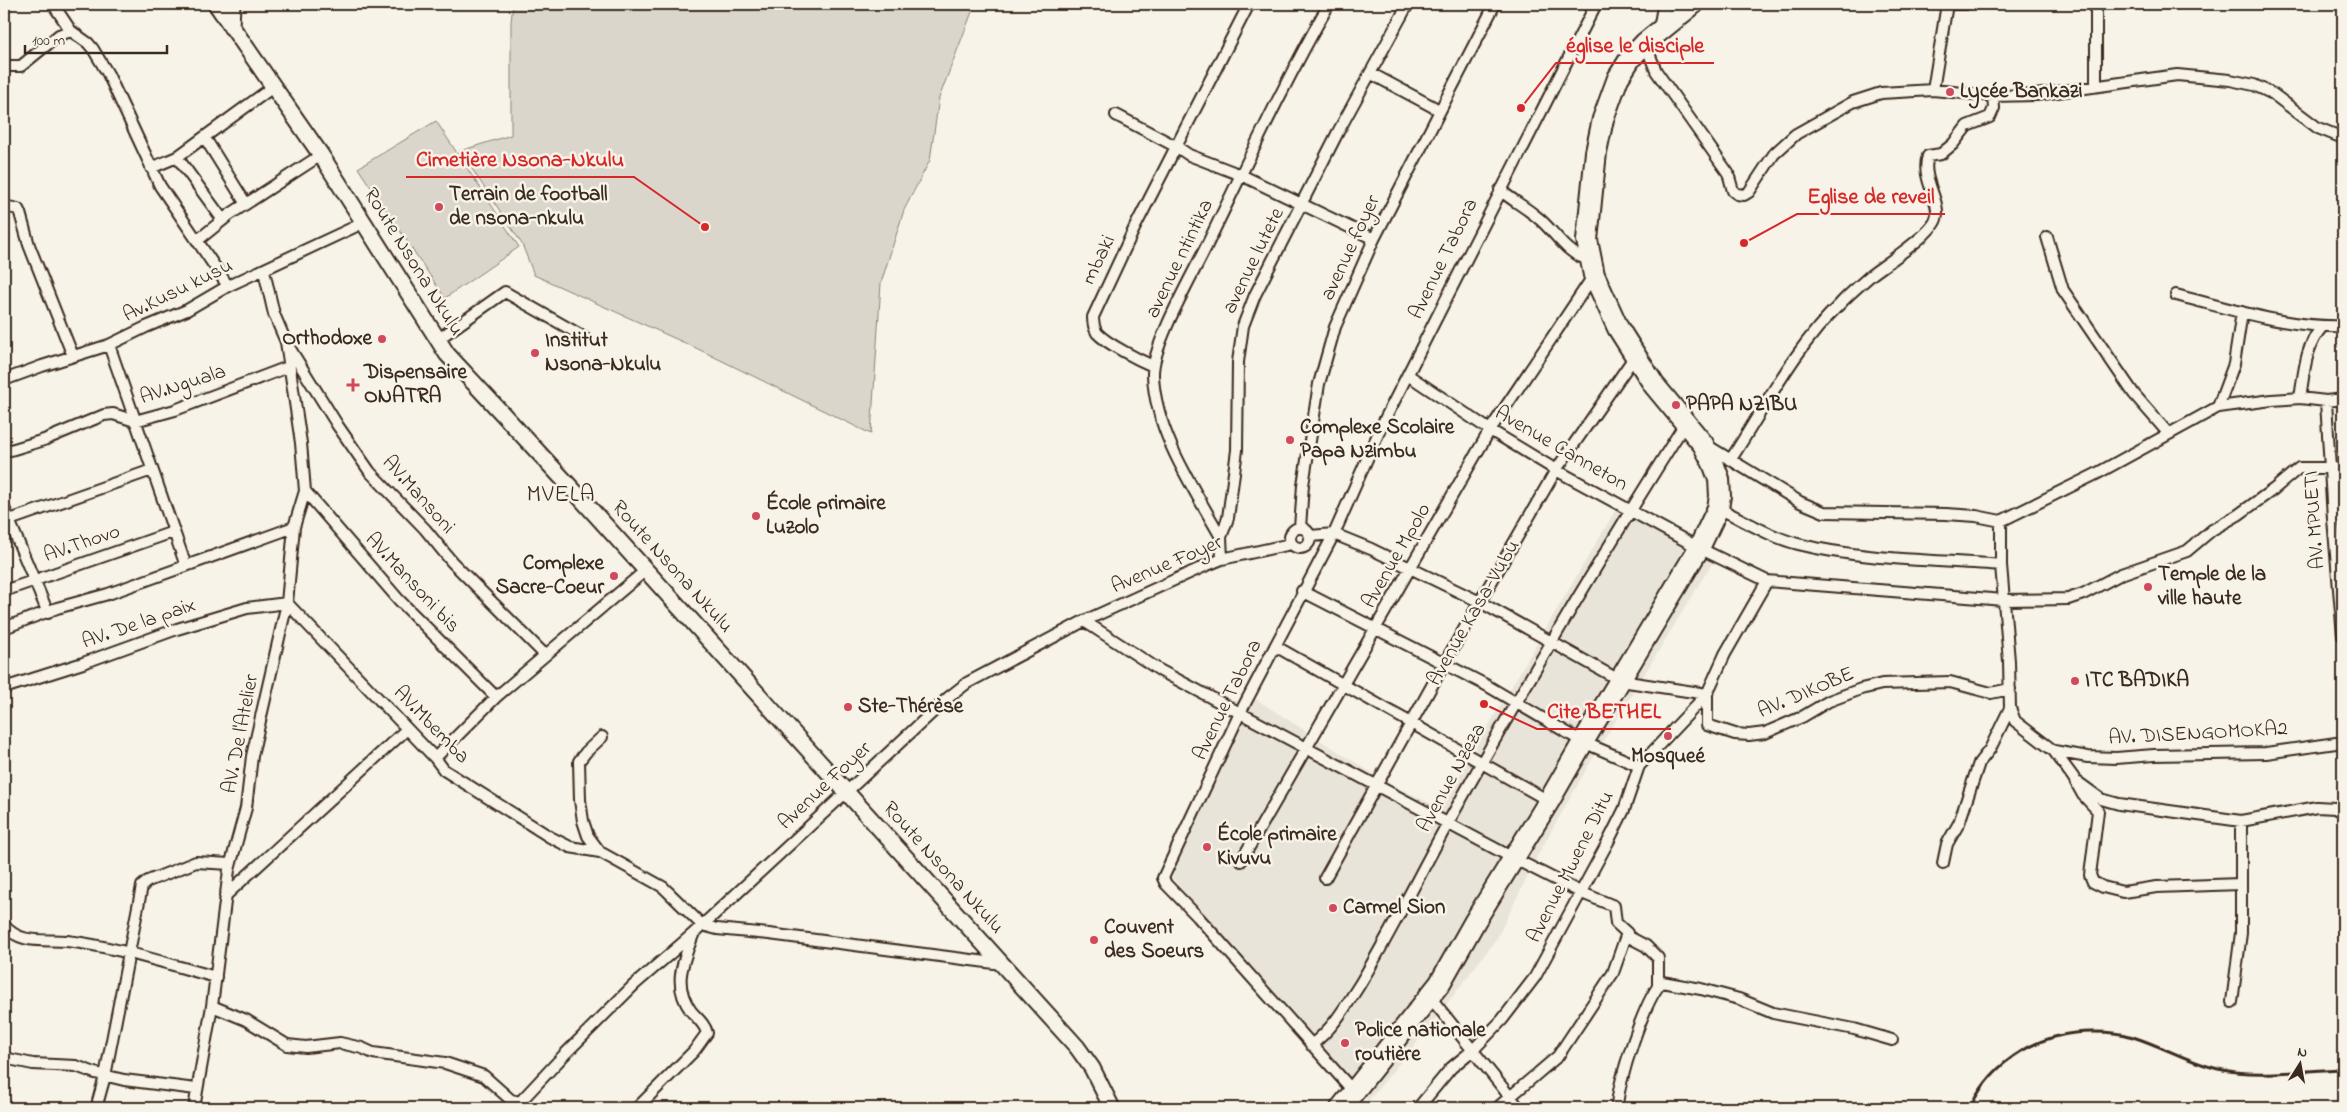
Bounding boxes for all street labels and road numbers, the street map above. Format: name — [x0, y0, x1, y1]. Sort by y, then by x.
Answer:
street label: Route Nsona Nkulu — [355, 182, 471, 342]
street label: avenue foyer — [1313, 190, 1391, 307]
street label: Avenue Tabora — [1402, 193, 1486, 325]
street label: avenue ntintika — [1138, 194, 1222, 324]
street label: avenue lutete — [1215, 202, 1293, 319]
street label: mbaki — [1074, 230, 1124, 290]
street label: Av.Kusu kusu — [118, 251, 238, 331]
street label: AV.Nguala — [136, 357, 231, 415]
street label: Avenue Canneton — [1489, 399, 1633, 499]
street label: AV.Mansoni — [374, 449, 462, 541]
street label: AV. MPUETI — [2297, 470, 2333, 570]
street label: Route Nsona Nkulu — [604, 494, 740, 640]
street label: Avenue Mpolo — [1355, 498, 1439, 614]
street label: AV.Thovo — [40, 517, 124, 571]
street label: AV.Mansoni bis — [357, 526, 467, 640]
street label: Avenue Foyer — [1107, 528, 1229, 604]
street label: Avenue Kasa-Vubu — [1420, 534, 1528, 692]
street label: AV. De la paix — [78, 591, 200, 657]
street label: Avenue Tabora — [1186, 634, 1270, 766]
street label: AV. DIKOBE — [1753, 659, 1859, 727]
street label: AV. De l'Atelier — [215, 671, 267, 796]
street label: AV.Mbemba — [386, 679, 476, 771]
street label: AV. DISENGOMOKA2 — [2108, 714, 2288, 754]
street label: Avenue Nzeza — [1410, 718, 1494, 838]
street label: Avenue Foyer — [772, 734, 880, 839]
street label: Avenue Mwene Ditu — [1520, 786, 1622, 948]
street label: Route Nsona Nkulu — [875, 795, 1011, 941]

